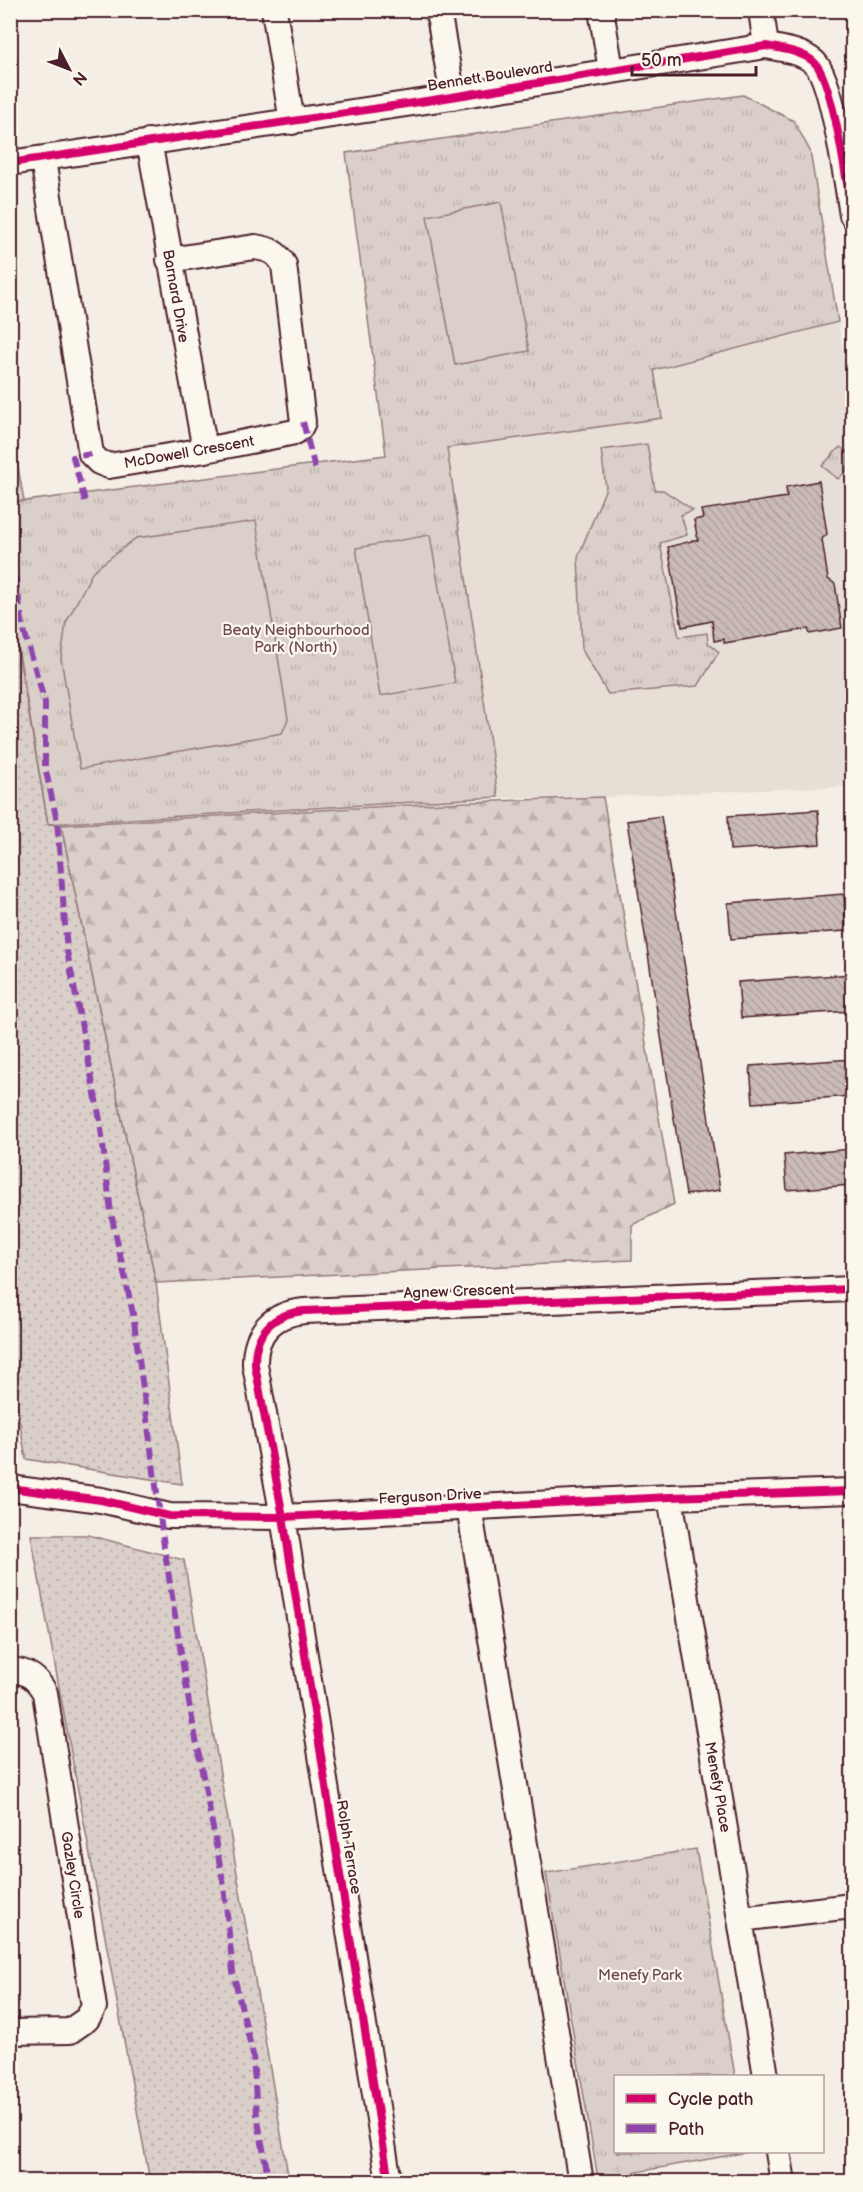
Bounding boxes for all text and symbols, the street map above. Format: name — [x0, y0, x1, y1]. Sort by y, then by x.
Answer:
north arrow — [39, 39, 99, 99]
scale bar — [632, 39, 756, 77]
text: 50 m — [641, 50, 682, 71]
street label: Bennett Boulevard — [426, 57, 554, 96]
text: N — [68, 67, 90, 89]
street label: Barnard Drive — [158, 248, 193, 344]
street label: McDowell Crescent — [123, 432, 256, 473]
park label: Beaty Neighbourhood Park (North) — [222, 621, 370, 657]
street label: Agnew Crescent — [403, 1280, 515, 1303]
street label: Ferguson Drive — [378, 1484, 482, 1509]
street label: Menefy Place — [700, 1740, 735, 1834]
street label: Rolph Terrace — [332, 1798, 365, 1896]
street label: Gazley Circle — [56, 1830, 89, 1920]
park label: Menefy Park — [598, 1966, 683, 1985]
legend — [614, 2075, 824, 2153]
text: Cycle path — [668, 2089, 754, 2110]
text: Path — [668, 2119, 704, 2140]

